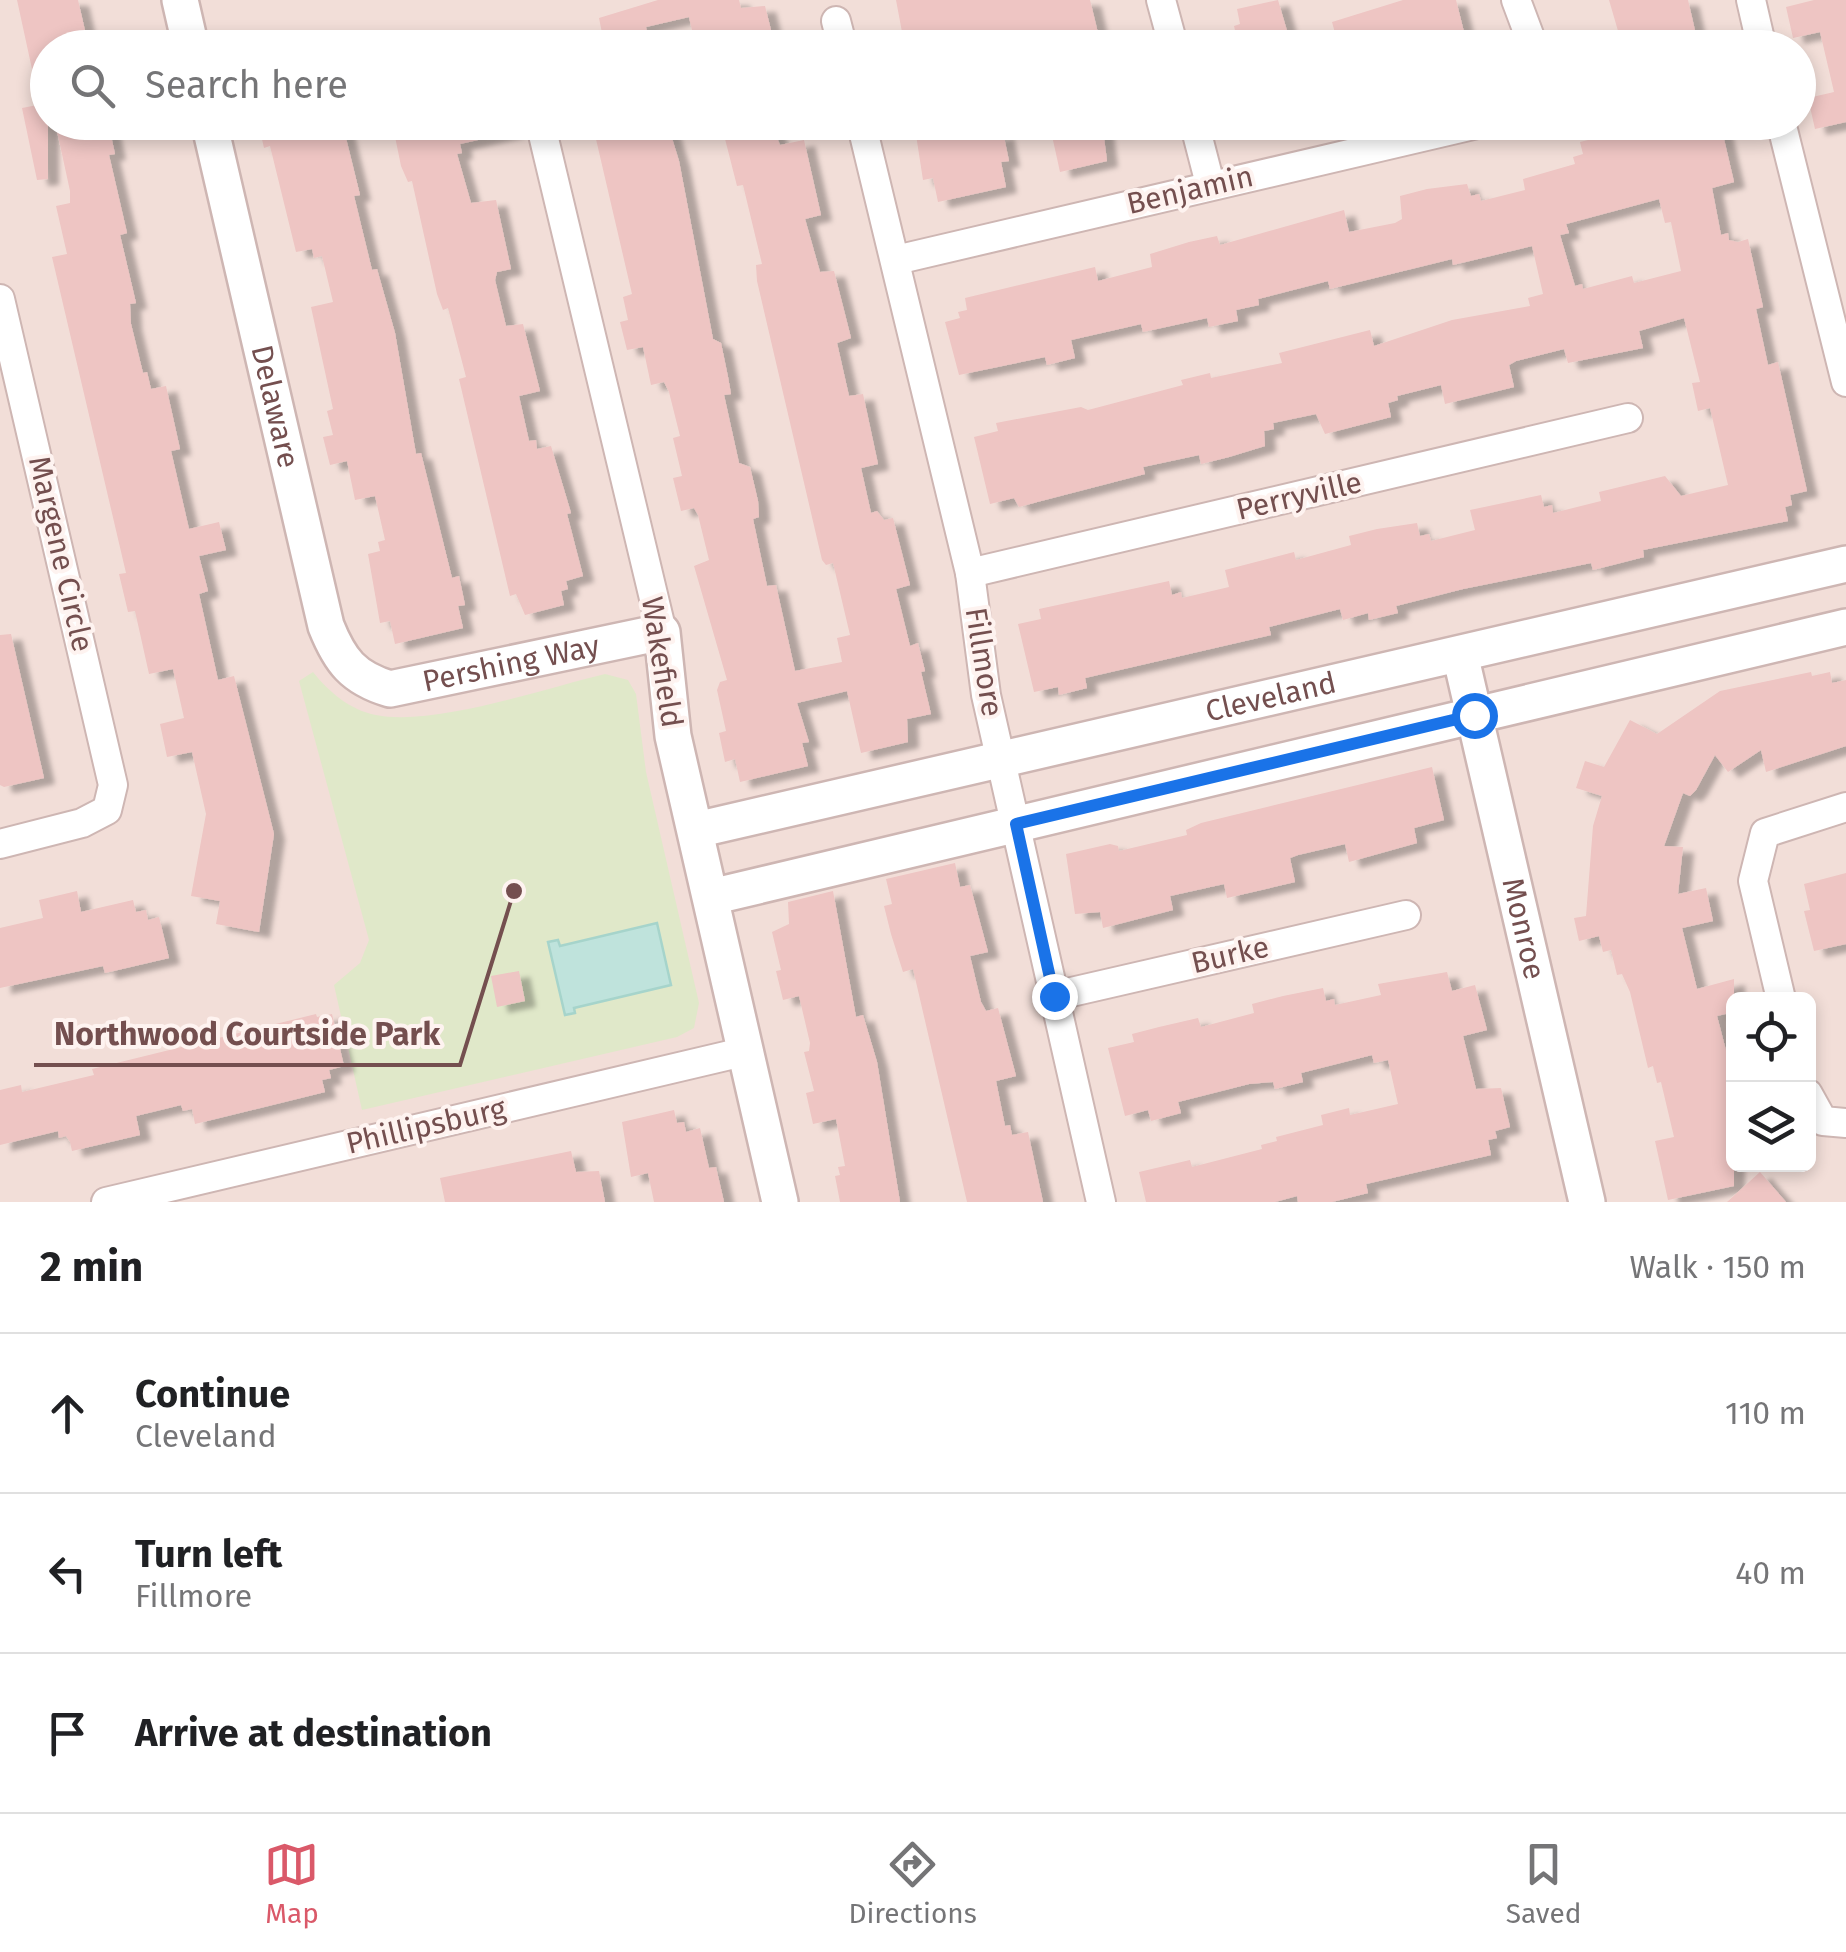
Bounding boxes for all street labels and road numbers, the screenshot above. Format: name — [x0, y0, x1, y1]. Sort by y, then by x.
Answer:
street label: Benjamin — [1123, 158, 1257, 222]
street label: Delaware — [243, 341, 307, 471]
street label: Margene Circle — [21, 453, 101, 655]
street label: Perryville — [1233, 464, 1365, 528]
street label: Wakefield — [634, 594, 690, 730]
street label: Fillmore — [958, 605, 1010, 719]
street label: Pershing Way — [419, 628, 603, 700]
street label: Cleveland — [1202, 665, 1340, 730]
street label: Monroe — [1494, 874, 1553, 983]
street label: Burke — [1188, 929, 1272, 981]
street label: Phillipsburg — [343, 1090, 510, 1162]

